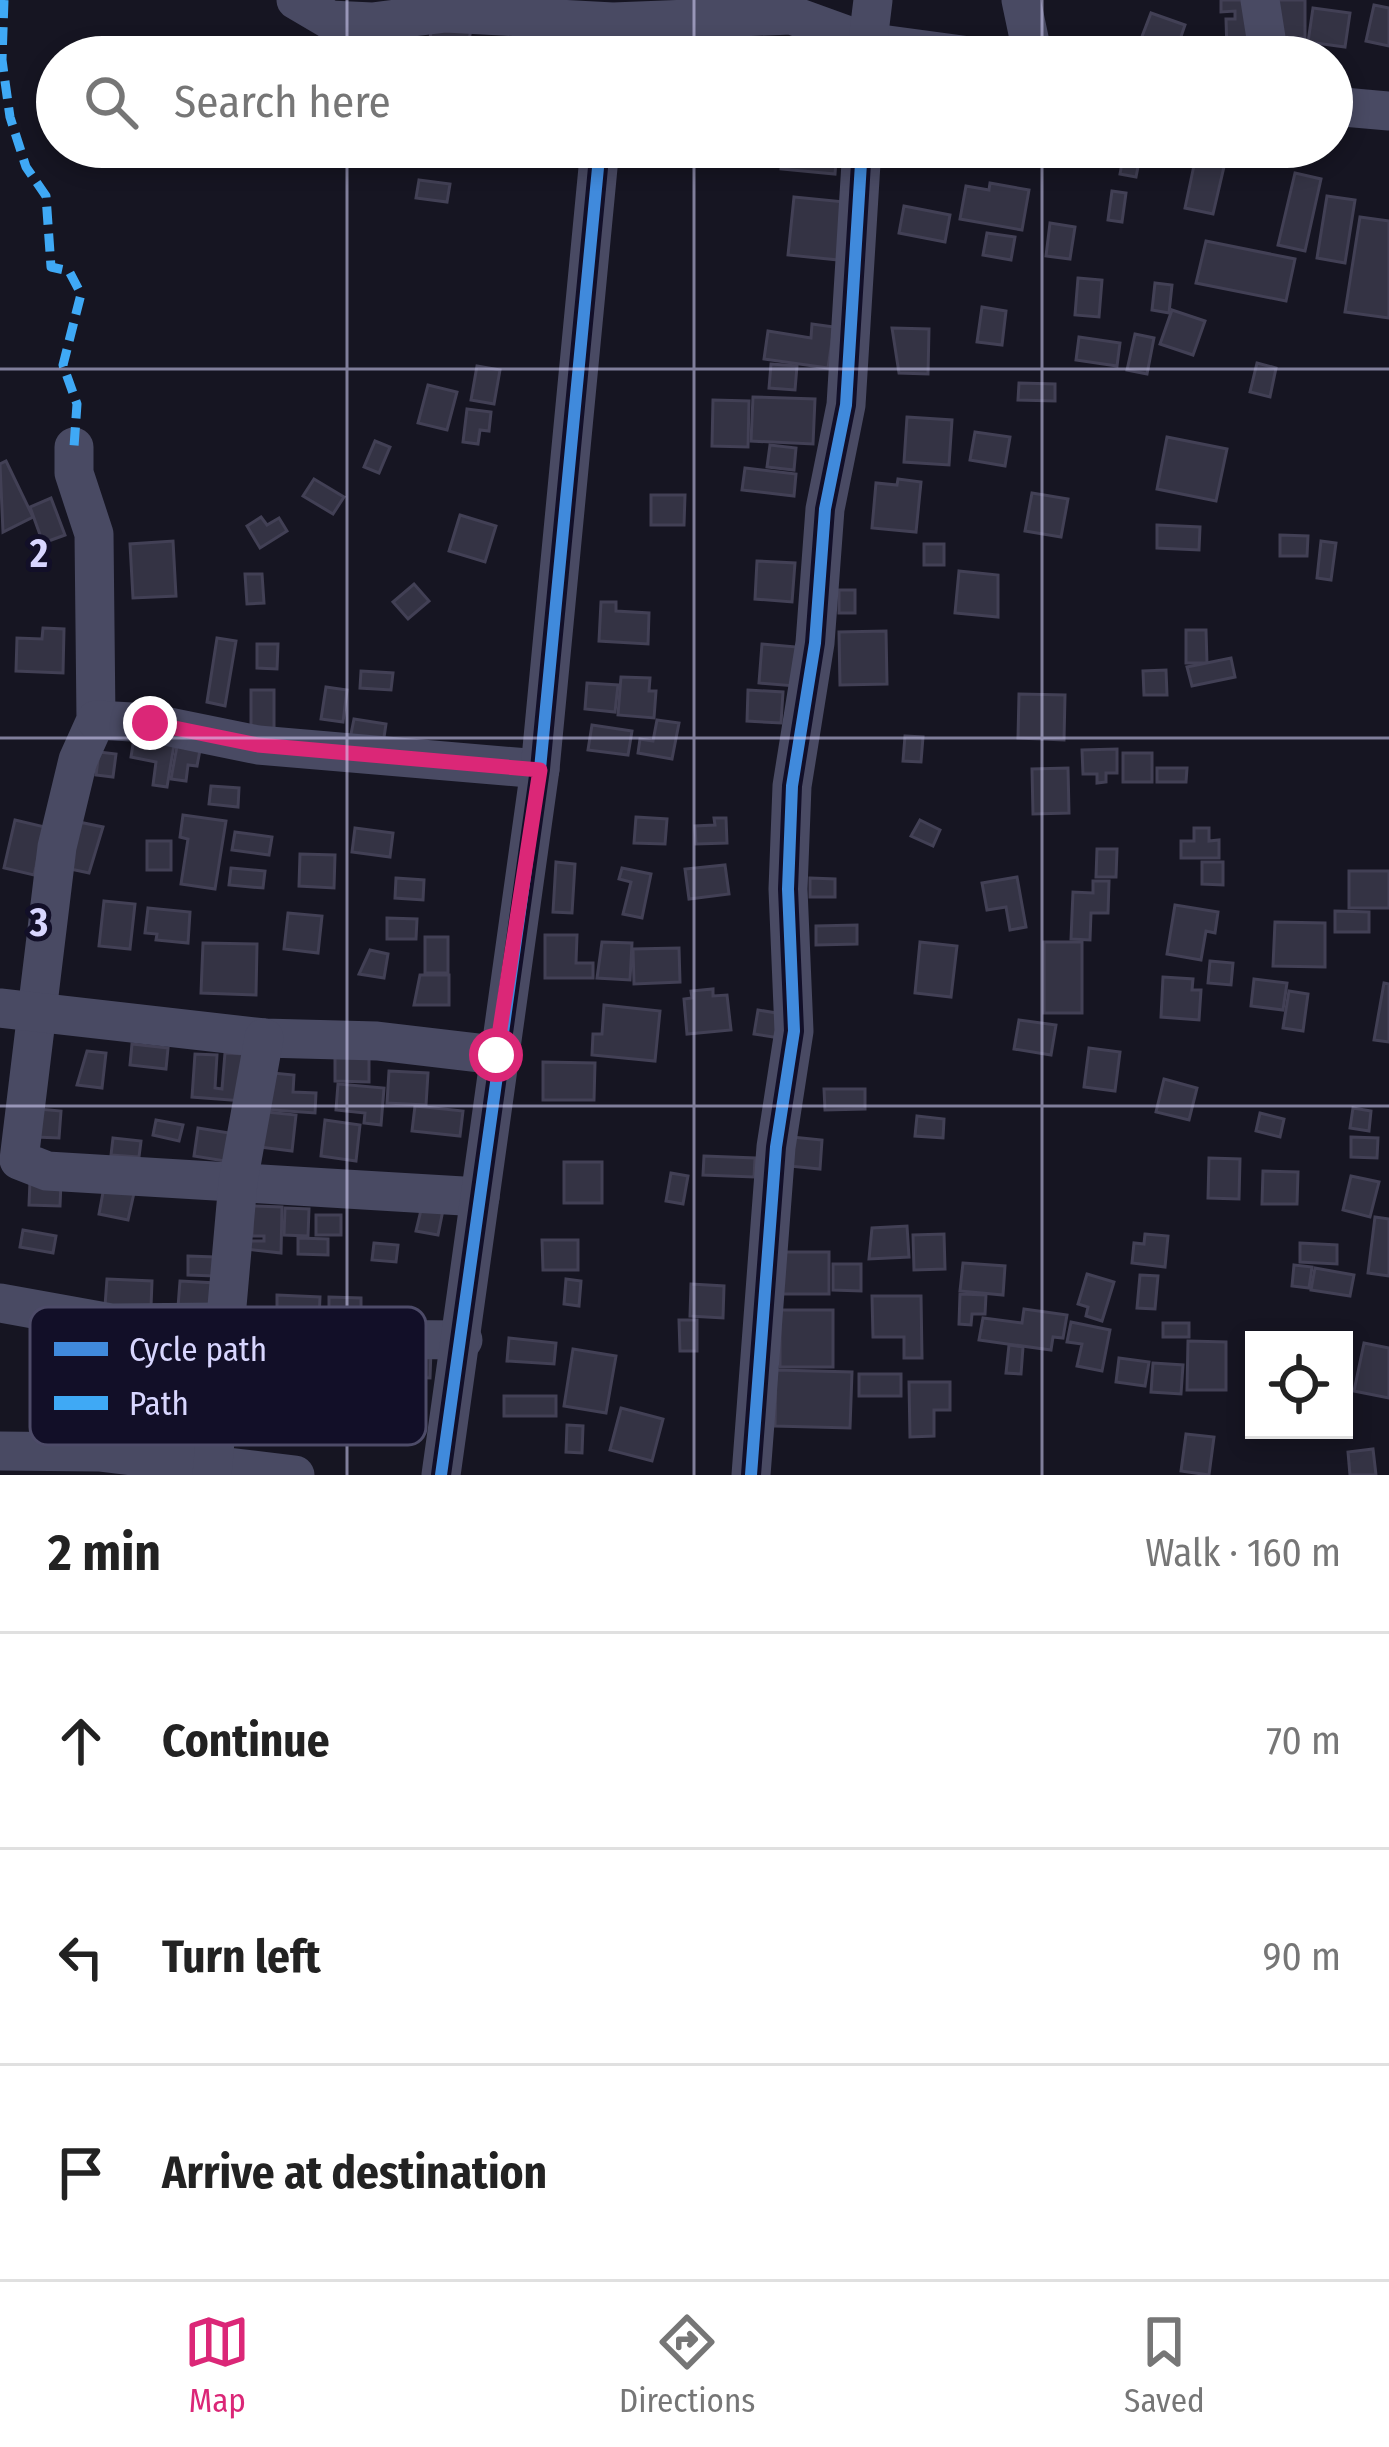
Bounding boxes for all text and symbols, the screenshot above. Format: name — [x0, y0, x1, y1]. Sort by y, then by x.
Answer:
search box — [36, 36, 1353, 168]
icon: search — [78, 69, 144, 135]
text: Search here — [174, 75, 391, 129]
text: 2 — [29, 531, 48, 577]
route end — [123, 696, 177, 750]
text: 3 — [29, 900, 48, 946]
route start — [469, 1028, 523, 1082]
legend — [30, 1307, 426, 1445]
text: Cycle path — [129, 1330, 267, 1370]
map controls — [1245, 1331, 1353, 1439]
button: locate — [1245, 1331, 1353, 1439]
text: Path — [129, 1384, 189, 1424]
text: 2 min — [48, 1522, 161, 1584]
text: Walk · 160 m — [1145, 1530, 1341, 1576]
icon: ahead — [48, 1708, 114, 1774]
text: Continue — [162, 1714, 330, 1768]
text: 70 m — [1266, 1718, 1341, 1764]
icon: left — [48, 1924, 114, 1990]
text: Turn left — [162, 1930, 321, 1984]
text: 90 m — [1263, 1934, 1341, 1980]
icon: arrive — [48, 2140, 114, 2206]
text: Arrive at destination — [162, 2146, 547, 2200]
tab: Map — [184, 2309, 250, 2421]
tab: Directions — [619, 2309, 755, 2421]
tab: Saved — [1124, 2309, 1205, 2421]

